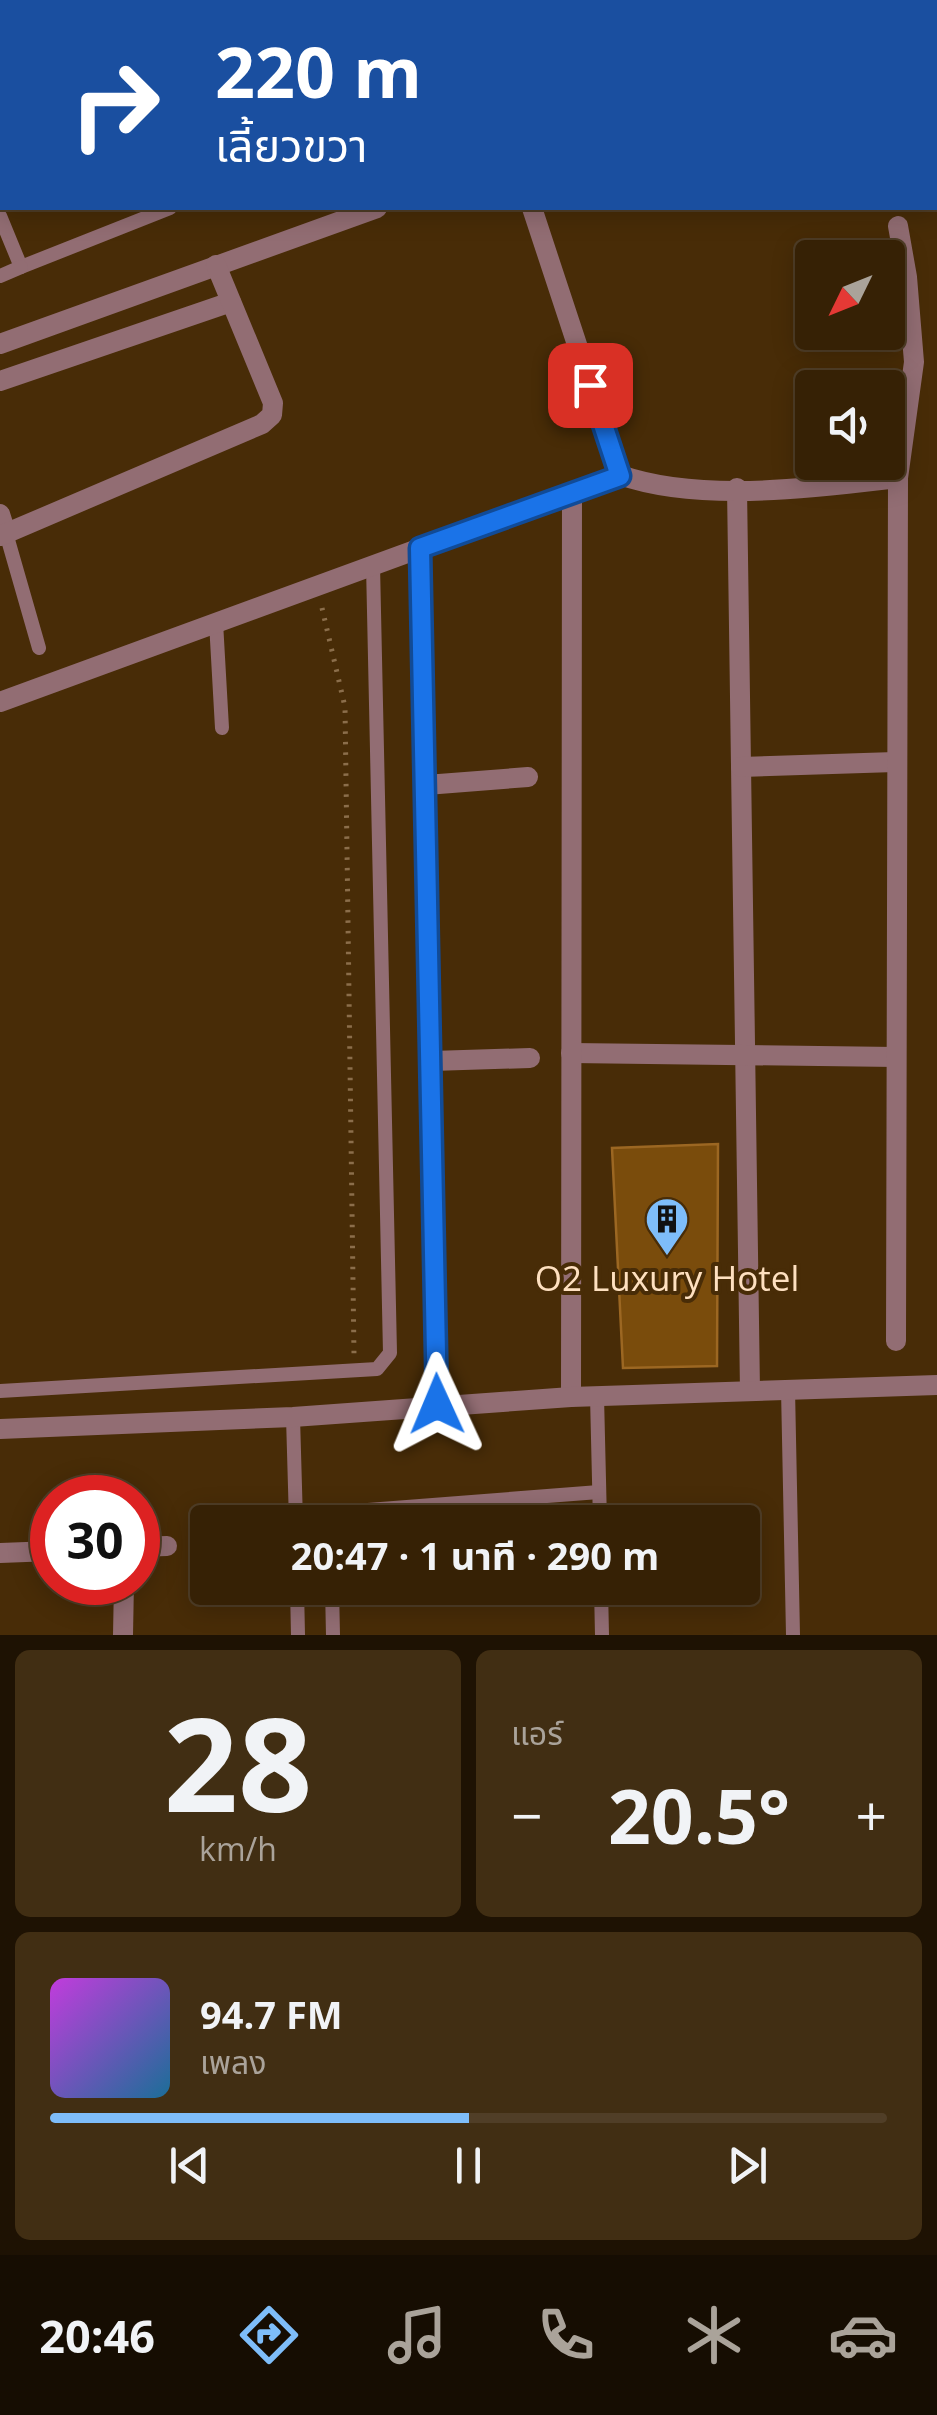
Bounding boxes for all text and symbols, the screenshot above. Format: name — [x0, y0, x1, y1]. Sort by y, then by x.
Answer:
text: 220 m — [215, 23, 422, 119]
icon: right — [50, 40, 180, 170]
text: เลี้ยวขวา — [215, 114, 367, 175]
north arrow — [795, 240, 905, 350]
map controls — [795, 240, 905, 480]
pin — [548, 343, 633, 428]
icon: arrive — [563, 358, 618, 413]
button: sound — [795, 370, 905, 480]
building icon: O2 Luxury Hotel — [644, 1196, 690, 1257]
place label: O2 Luxury Hotel — [535, 1254, 799, 1301]
position arrow — [385, 1352, 489, 1456]
speed limit sign: 30 — [30, 1475, 160, 1605]
text: 20:47 · 1 นาที · 290 m — [291, 1529, 659, 1581]
text: 28 — [164, 1673, 312, 1850]
text: แอร์ — [511, 1711, 563, 1754]
text: 20.5° — [608, 1764, 790, 1866]
text: − — [511, 1777, 542, 1852]
text: + — [856, 1777, 887, 1852]
text: km/h — [199, 1827, 277, 1870]
text: 94.7 FM — [200, 1988, 343, 2040]
text: เพลง — [200, 2040, 267, 2083]
icon: previous — [162, 2138, 217, 2193]
icon: pause — [441, 2138, 496, 2193]
icon: next — [720, 2138, 775, 2193]
icon: directions — [234, 2300, 304, 2370]
icon: music — [382, 2300, 452, 2370]
icon: phone — [531, 2300, 601, 2370]
icon: climate — [679, 2300, 749, 2370]
icon: car — [828, 2300, 898, 2370]
text: 20:46 — [39, 2305, 155, 2366]

